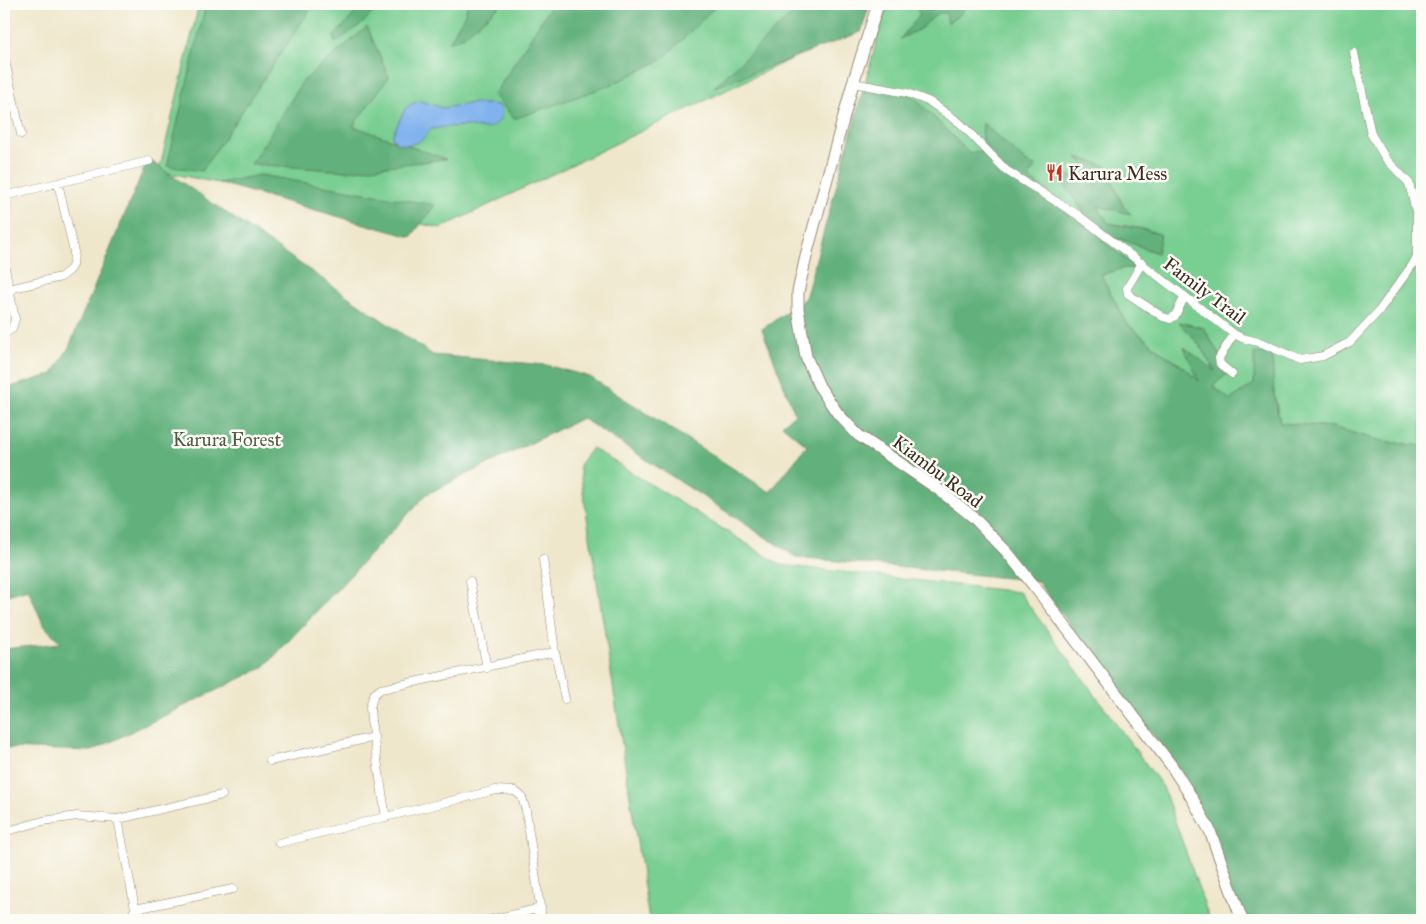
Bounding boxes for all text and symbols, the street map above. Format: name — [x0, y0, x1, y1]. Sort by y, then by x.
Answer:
place label: Karura Mess — [1068, 162, 1167, 185]
restaurant icon: Karura Mess — [1044, 163, 1064, 183]
street label: Family Trail — [1159, 252, 1251, 329]
park label: Karura Forest — [173, 428, 281, 451]
street label: Kiambu Road — [888, 430, 987, 513]

